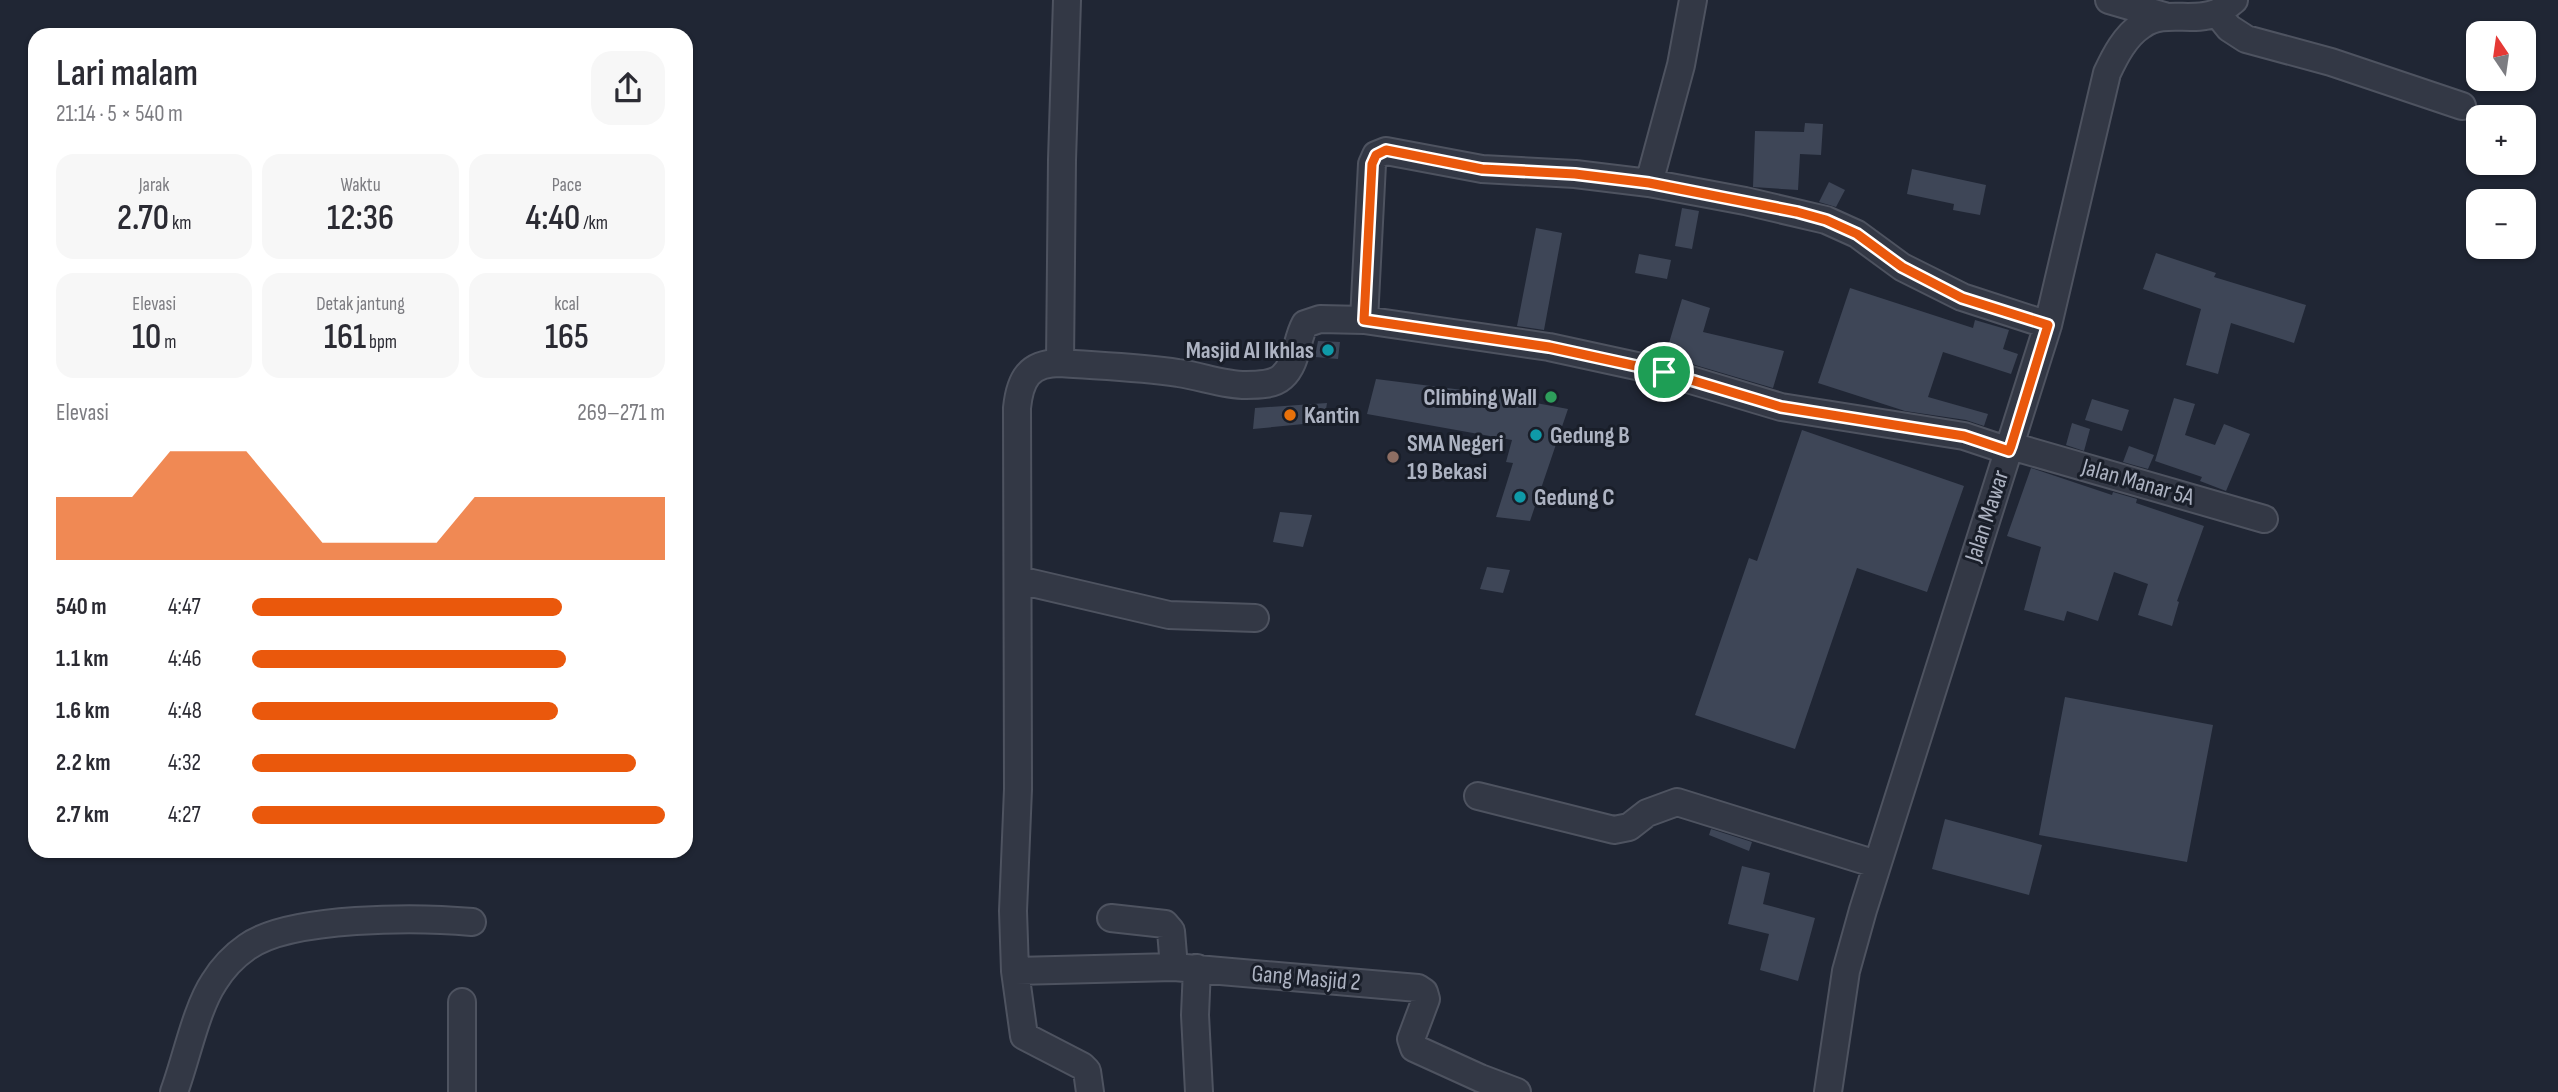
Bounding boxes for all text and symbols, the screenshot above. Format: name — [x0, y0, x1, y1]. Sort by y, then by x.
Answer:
north arrow — [2466, 21, 2536, 91]
map controls — [2466, 21, 2536, 259]
text: Lari malam — [56, 51, 198, 96]
button: share — [591, 51, 665, 125]
text: 21:14 · 5 × 540 m — [56, 100, 183, 128]
button: + — [2466, 105, 2536, 175]
text: Jarak — [139, 174, 170, 197]
text: Waktu — [340, 174, 381, 197]
text: Pace — [552, 174, 582, 197]
button: − — [2466, 189, 2536, 259]
text: 2.70 — [117, 197, 169, 240]
text: 12:36 — [327, 197, 394, 240]
text: 4:40 — [526, 197, 580, 240]
text: km — [169, 212, 191, 235]
text: /km — [580, 212, 608, 235]
text: Elevasi — [132, 293, 176, 316]
text: Detak jantung — [316, 293, 405, 316]
text: kcal — [554, 293, 579, 316]
text: 10 — [132, 316, 161, 359]
text: 161 — [324, 316, 366, 359]
text: 165 — [545, 316, 589, 359]
text: m — [161, 331, 176, 354]
text: bpm — [366, 331, 397, 354]
place label: Masjid Al Ikhlas — [1186, 336, 1314, 365]
marker: Masjid Al Ikhlas — [1320, 342, 1336, 358]
pin — [1634, 342, 1694, 402]
icon: arrive — [1645, 353, 1683, 391]
place label: Climbing Wall — [1423, 383, 1537, 412]
marker: Climbing Wall — [1543, 389, 1559, 405]
text: Elevasi — [56, 399, 109, 427]
text: 269–271 m — [577, 399, 665, 427]
place label: Kantin — [1304, 401, 1360, 430]
marker: Kantin — [1282, 407, 1298, 423]
place label: Gedung B — [1550, 421, 1630, 450]
marker: Gedung B — [1528, 427, 1544, 443]
place label: SMA Negeri 19 Bekasi — [1407, 429, 1504, 486]
marker: SMA Negeri 19 Bekasi — [1385, 449, 1401, 465]
street label: Jalan Manar 5A — [2077, 452, 2198, 512]
street label: Jalan Mawar — [1958, 466, 2015, 566]
place label: Gedung C — [1534, 483, 1615, 512]
marker: Gedung C — [1512, 489, 1528, 505]
text: 540 m — [56, 593, 107, 621]
text: 4:47 — [168, 593, 201, 621]
text: 1.1 km — [56, 645, 109, 673]
text: 4:46 — [168, 645, 202, 673]
text: 1.6 km — [56, 697, 110, 725]
text: 4:48 — [168, 697, 202, 725]
text: 2.2 km — [56, 749, 110, 777]
text: 4:32 — [168, 749, 201, 777]
text: 2.7 km — [56, 801, 109, 829]
text: 4:27 — [168, 801, 201, 829]
street label: Gang Masjid 2 — [1250, 959, 1362, 997]

